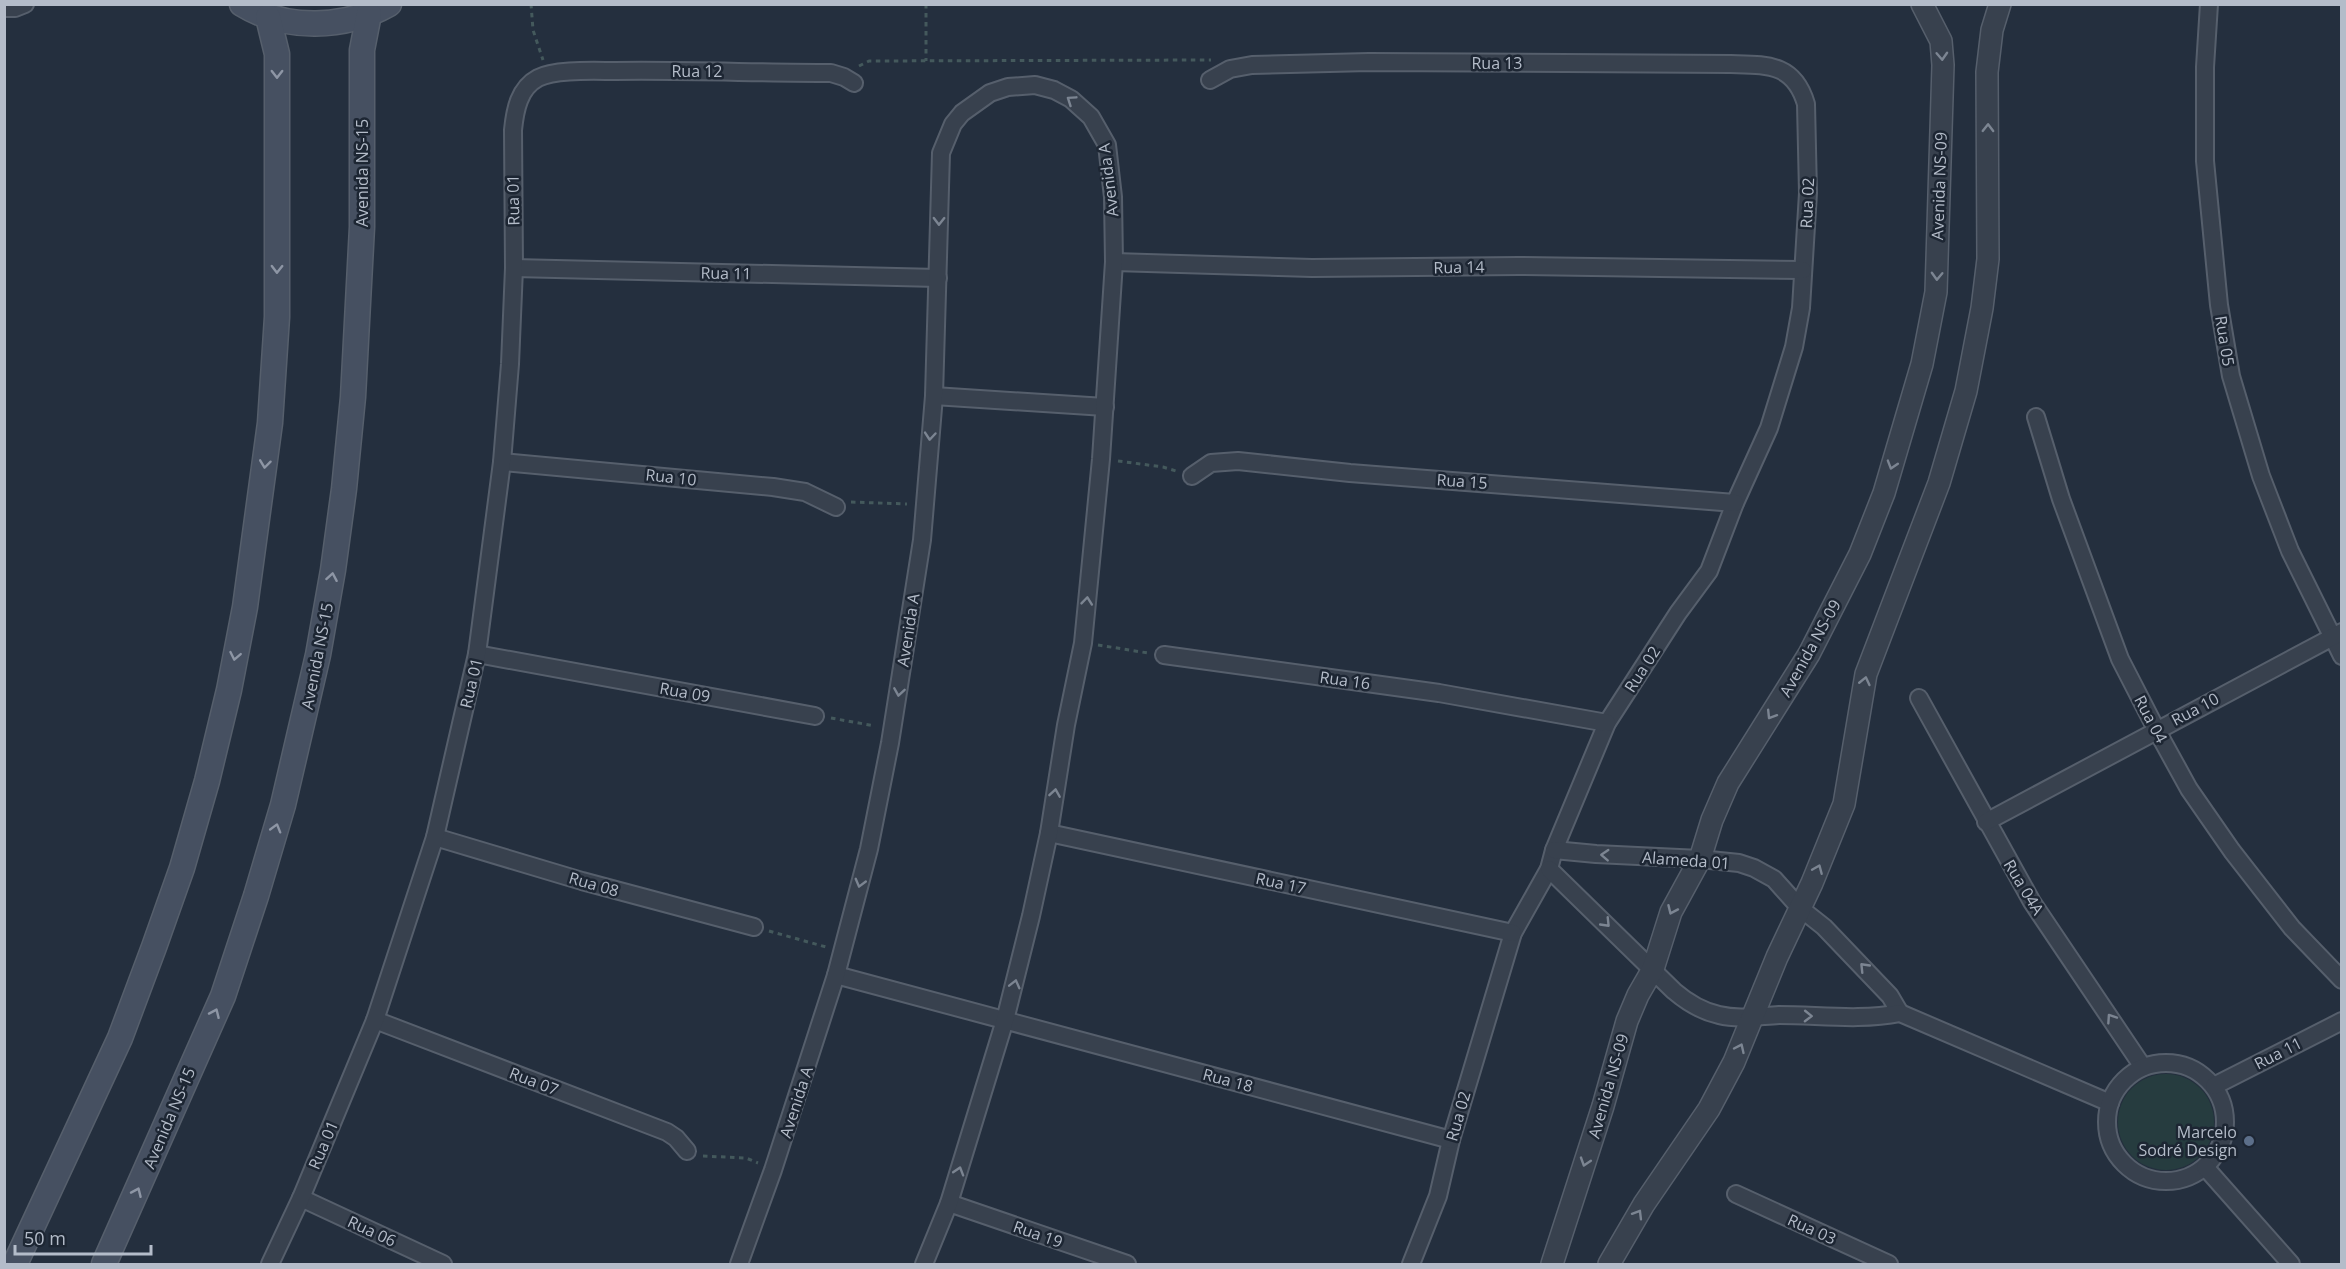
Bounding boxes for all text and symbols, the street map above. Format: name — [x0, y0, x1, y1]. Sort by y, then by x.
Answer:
one-way arrow — [1936, 51, 1949, 60]
street label: Rua 13 — [1471, 52, 1523, 74]
street label: Rua 12 — [671, 60, 723, 82]
one-way arrow — [271, 70, 283, 79]
one-way arrow — [1066, 96, 1077, 107]
street label: Avenida NS-15 — [351, 119, 373, 227]
one-way arrow — [1982, 124, 1994, 133]
street label: Avenida NS-09 — [1926, 132, 1952, 240]
street label: Avenida A — [1092, 141, 1123, 218]
street label: Rua 01 — [502, 174, 524, 226]
street label: Rua 02 — [1795, 177, 1819, 229]
one-way arrow — [933, 216, 945, 225]
street label: Rua 14 — [1433, 256, 1485, 278]
street label: Rua 11 — [700, 262, 752, 284]
one-way arrow — [271, 265, 284, 274]
one-way arrow — [1931, 271, 1943, 280]
street label: Rua 05 — [2210, 314, 2240, 368]
one-way arrow — [924, 432, 937, 441]
one-way arrow — [259, 459, 272, 468]
one-way arrow — [1887, 459, 1899, 470]
street label: Rua 10 — [644, 463, 698, 491]
street label: Rua 15 — [1436, 468, 1488, 494]
one-way arrow — [325, 572, 338, 582]
street label: Avenida A — [891, 591, 925, 668]
street label: Avenida NS-09 — [1774, 595, 1846, 701]
one-way arrow — [1080, 596, 1093, 605]
street label: Avenida NS-15 — [296, 601, 338, 711]
street label: Rua 02 — [1619, 642, 1665, 696]
one-way arrow — [229, 651, 242, 661]
street label: Rua 01 — [455, 656, 487, 710]
street label: Rua 16 — [1318, 666, 1372, 694]
one-way arrow — [1858, 676, 1871, 686]
street label: Rua 09 — [658, 677, 712, 707]
street label: Rua 10 — [2167, 687, 2223, 731]
one-way arrow — [893, 688, 905, 697]
street label: Rua 04 — [2129, 691, 2173, 747]
one-way arrow — [1767, 709, 1779, 719]
one-way arrow — [1049, 788, 1061, 798]
one-way arrow — [269, 823, 281, 834]
street label: Alameda 01 — [1641, 846, 1731, 874]
one-way arrow — [1600, 848, 1609, 861]
street label: Rua 04A — [1999, 855, 2050, 920]
one-way arrow — [1811, 865, 1823, 876]
street label: Rua 08 — [566, 866, 622, 902]
street label: Rua 17 — [1254, 867, 1308, 899]
one-way arrow — [855, 877, 867, 888]
one-way arrow — [1668, 904, 1680, 915]
one-way arrow — [1599, 916, 1610, 927]
one-way arrow — [1860, 964, 1871, 975]
one-way arrow — [1007, 979, 1020, 989]
one-way arrow — [208, 1009, 220, 1020]
one-way arrow — [1804, 1010, 1813, 1022]
one-way arrow — [2106, 1014, 2118, 1024]
street label: Avenida NS-09 — [1583, 1031, 1633, 1141]
street label: Rua 11 — [2250, 1032, 2306, 1074]
one-way arrow — [1733, 1043, 1745, 1054]
street label: Rua 07 — [506, 1062, 562, 1100]
street label: Avenida A — [774, 1063, 818, 1141]
street label: Rua 18 — [1201, 1063, 1255, 1097]
street label: Avenida NS-15 — [138, 1064, 200, 1172]
street label: Rua 02 — [1440, 1088, 1476, 1144]
street label: Rua 01 — [303, 1117, 343, 1173]
place label: Marcelo Sodré Design — [2138, 1121, 2237, 1161]
marker: Marcelo Sodré Design — [2242, 1134, 2256, 1148]
one-way arrow — [1580, 1156, 1592, 1167]
one-way arrow — [952, 1166, 964, 1177]
one-way arrow — [130, 1187, 142, 1198]
street label: Rua 03 — [1784, 1209, 1840, 1249]
street label: Rua 06 — [344, 1210, 400, 1252]
one-way arrow — [1631, 1210, 1643, 1220]
street label: Rua 19 — [1010, 1215, 1066, 1253]
scale bar — [15, 1218, 152, 1256]
text: 50 m — [24, 1226, 66, 1250]

